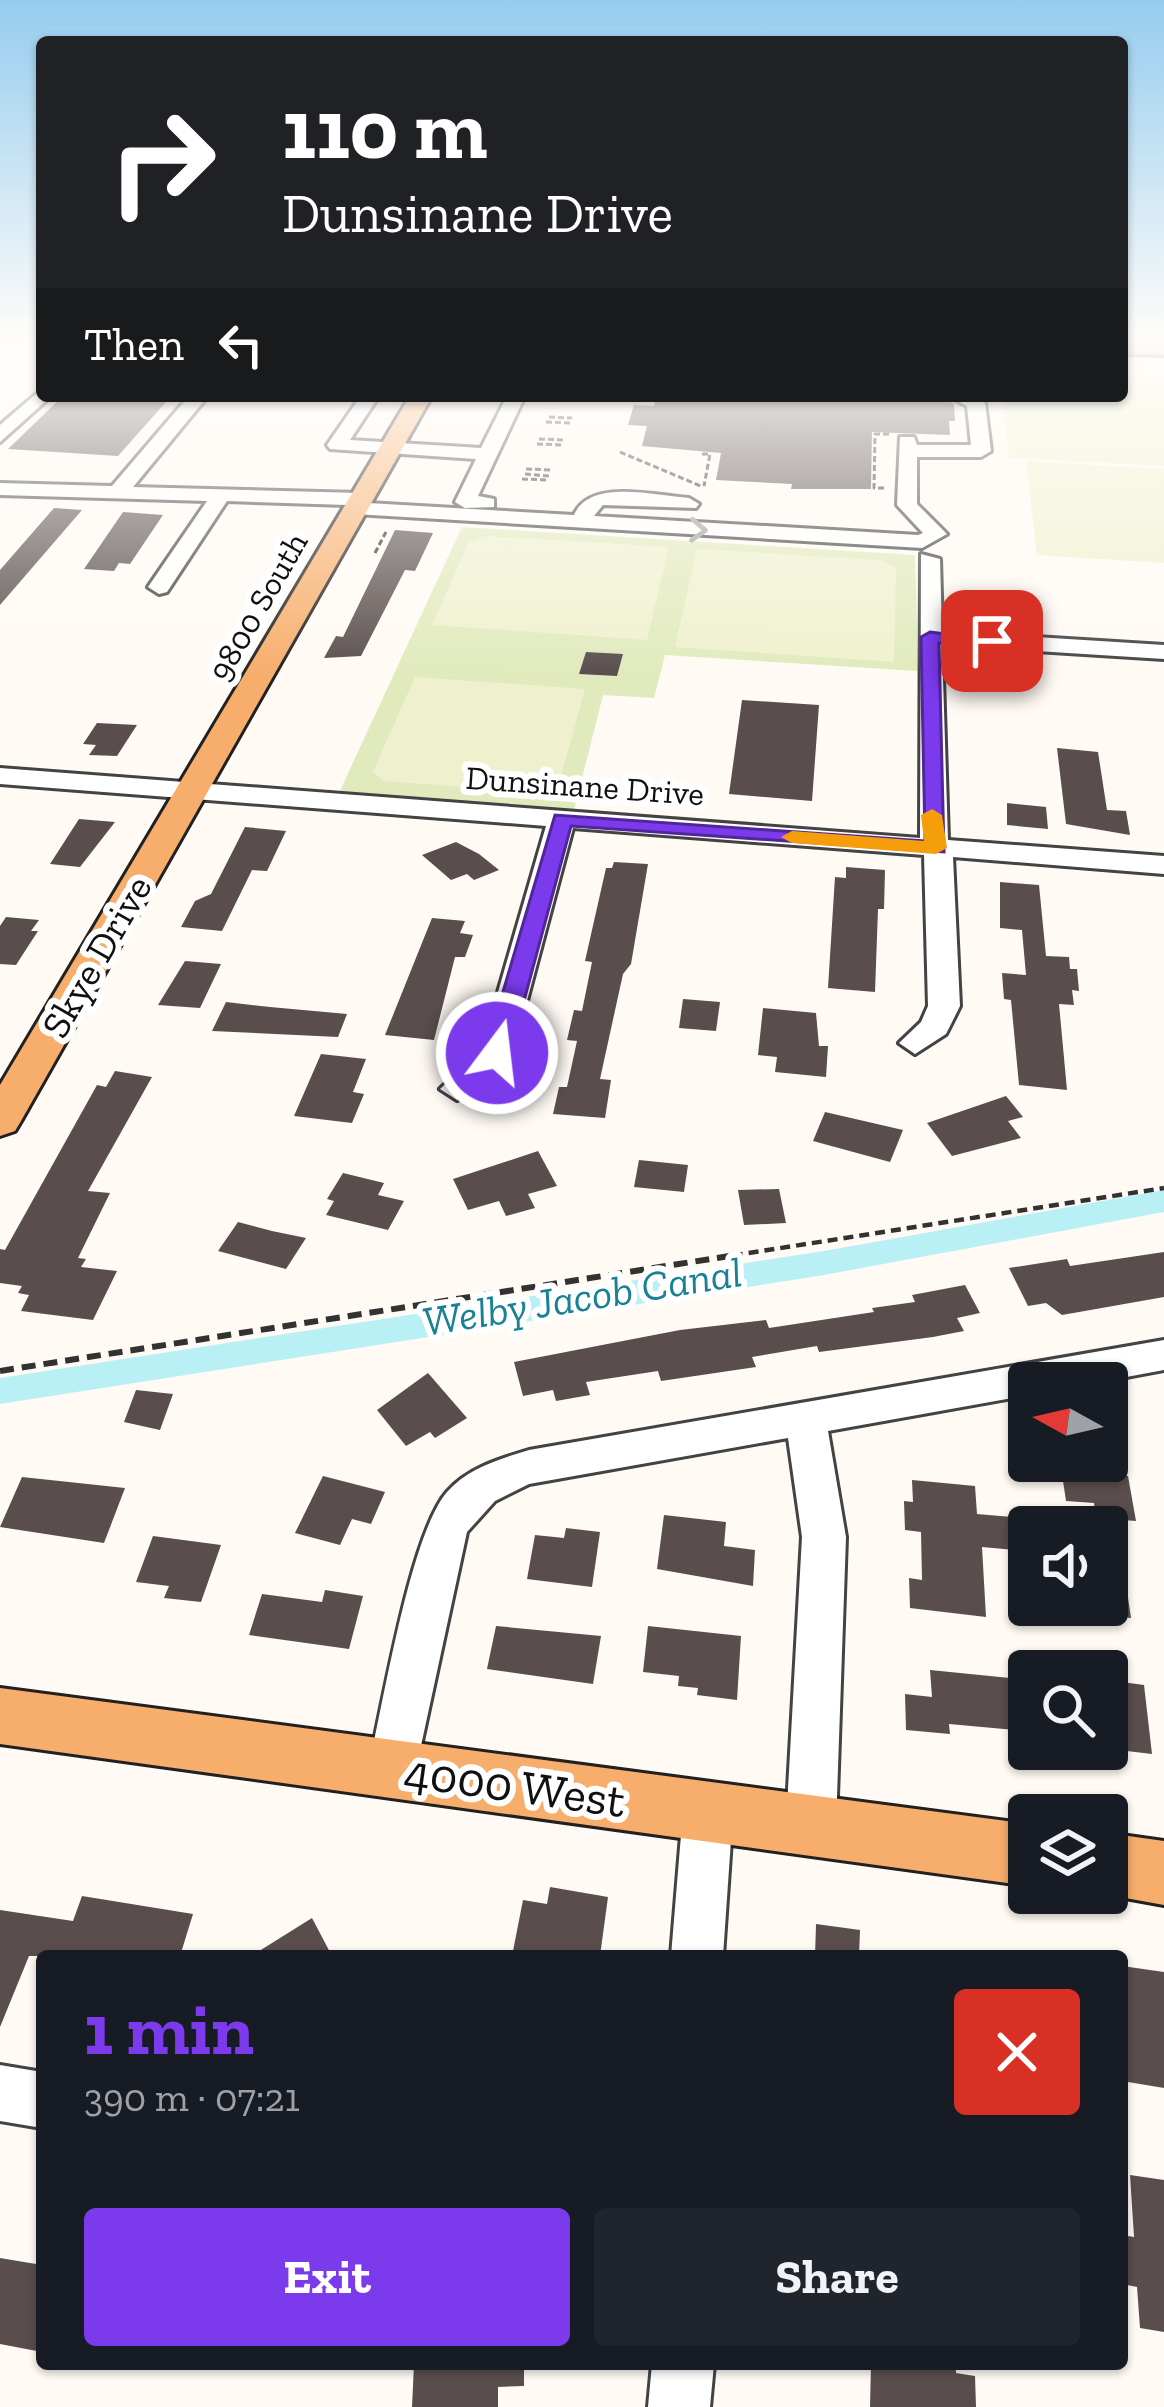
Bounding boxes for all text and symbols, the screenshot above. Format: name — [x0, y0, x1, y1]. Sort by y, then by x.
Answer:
text: 110 m — [282, 79, 488, 180]
icon: right — [84, 84, 240, 240]
text: Dunsinane Drive — [282, 181, 673, 246]
icon: left — [208, 312, 274, 378]
text: Then — [84, 318, 184, 372]
one-way arrow — [689, 517, 708, 543]
street label: 9800 South — [199, 525, 316, 687]
pin — [941, 590, 1043, 692]
icon: arrive — [959, 608, 1025, 674]
street label: Dunsinane Drive — [464, 758, 705, 813]
street label: Skye Drive — [31, 867, 162, 1046]
position arrow — [434, 990, 560, 1116]
water label: Welby Jacob Canal — [419, 1246, 745, 1347]
north arrow — [1008, 1362, 1128, 1482]
map controls — [1008, 1362, 1128, 1914]
button: sound — [1008, 1506, 1128, 1626]
button: search — [1008, 1650, 1128, 1770]
street label: 4000 West — [401, 1742, 629, 1829]
button: layers — [1008, 1794, 1128, 1914]
text: 1 min — [84, 1986, 254, 2072]
button: close — [954, 1989, 1080, 2115]
text: 390 m · 07:21 — [84, 2074, 300, 2121]
button: Exit — [84, 2208, 570, 2346]
button: Share — [594, 2208, 1080, 2346]

